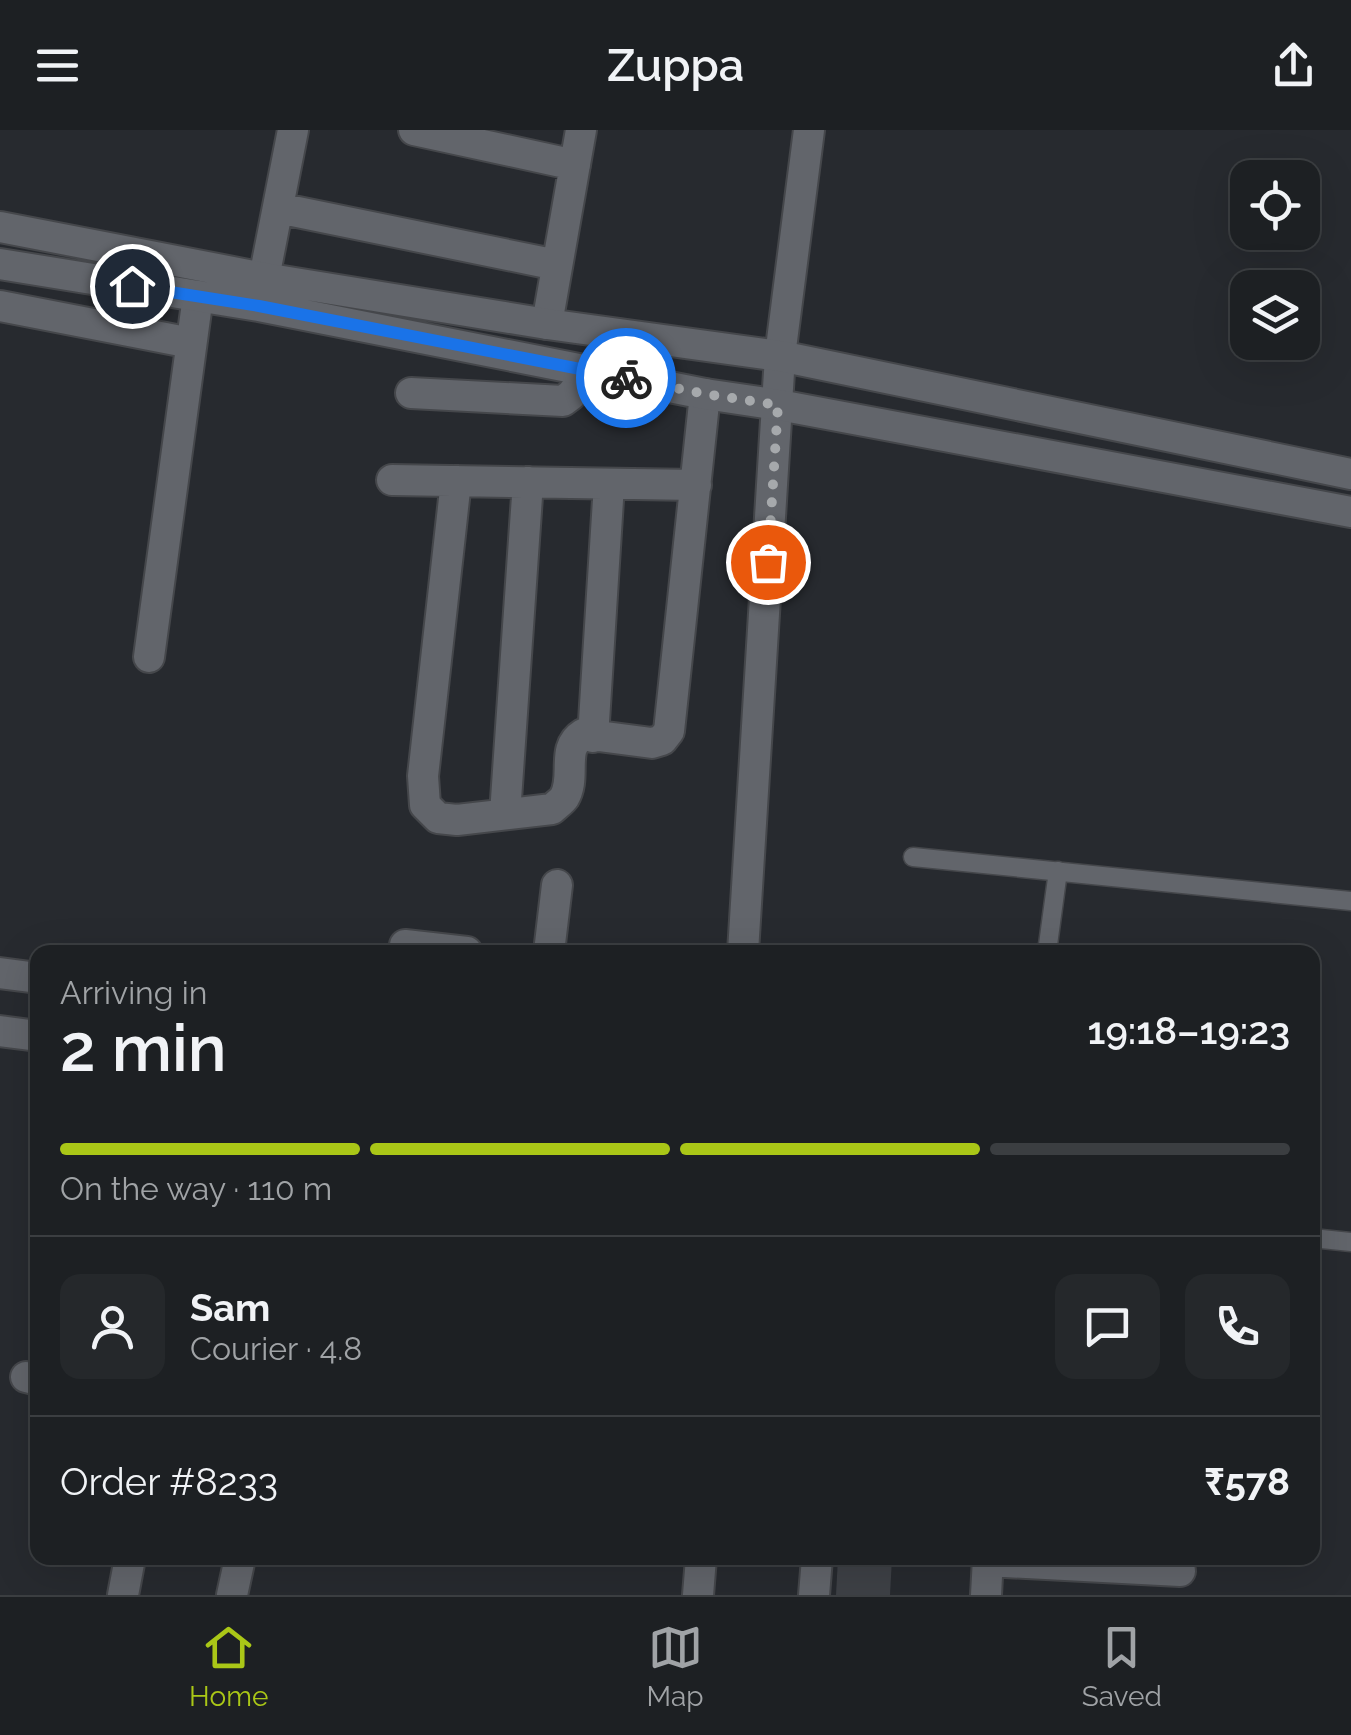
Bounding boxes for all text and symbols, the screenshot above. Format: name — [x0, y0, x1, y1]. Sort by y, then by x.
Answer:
icon: menu — [30, 38, 85, 93]
icon: share — [1266, 38, 1321, 93]
text: Zuppa — [607, 39, 744, 92]
map controls — [1230, 160, 1320, 360]
button: locate — [1230, 160, 1320, 250]
pin — [90, 244, 175, 329]
icon: home — [105, 259, 160, 314]
button: layers — [1230, 270, 1320, 360]
courier — [576, 328, 676, 428]
icon: bike — [599, 351, 654, 406]
pin — [726, 520, 811, 605]
icon: bag — [741, 535, 796, 590]
text: Arriving in — [60, 974, 207, 1011]
text: 19:18–19:23 — [1088, 1008, 1290, 1053]
text: 2 min — [60, 1010, 227, 1086]
text: On the way · 110 m — [60, 1170, 332, 1207]
button: person — [60, 1274, 165, 1379]
button: chat — [1055, 1274, 1160, 1379]
button: phone — [1185, 1274, 1290, 1379]
text: Sam — [190, 1285, 270, 1330]
text: Courier · 4.8 — [190, 1330, 362, 1367]
text: Order #8233 — [60, 1459, 278, 1504]
text: ₹578 — [1204, 1459, 1290, 1504]
tab: Home — [189, 1620, 268, 1713]
tab: Map — [647, 1620, 704, 1713]
tab: Saved — [1082, 1620, 1162, 1713]

